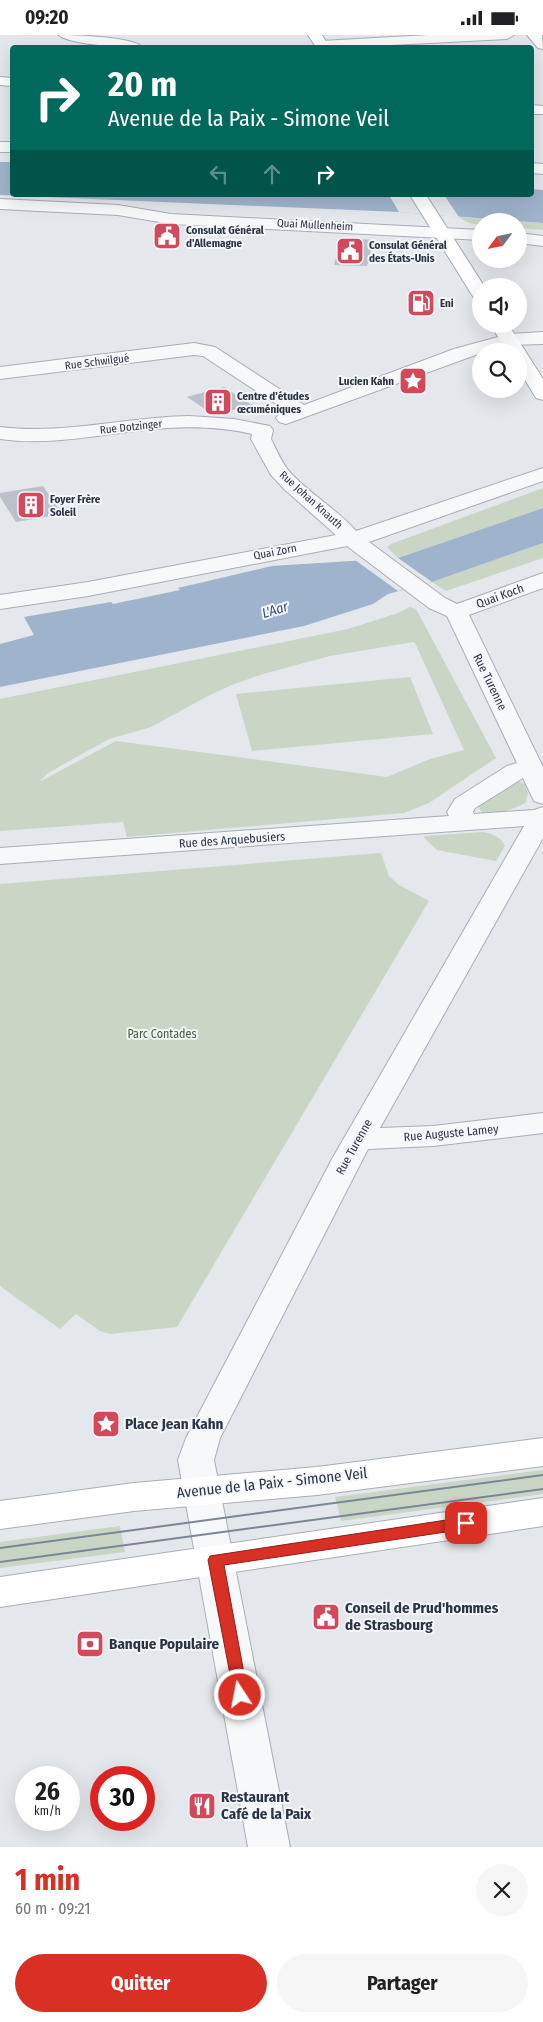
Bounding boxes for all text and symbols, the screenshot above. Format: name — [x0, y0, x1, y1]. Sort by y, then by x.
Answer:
text: 09:20 — [25, 6, 69, 29]
text: 20 m — [108, 63, 177, 105]
icon: right — [25, 65, 90, 130]
text: Avenue de la Paix - Simone Veil — [108, 105, 389, 132]
icon: left — [205, 160, 233, 188]
icon: ahead — [258, 160, 286, 188]
icon: right — [311, 160, 339, 188]
north arrow — [472, 213, 528, 267]
map controls — [472, 213, 527, 398]
street label: Quai Mullenheim — [276, 217, 354, 233]
public building icon: Consulat Général d'Allemagne — [152, 221, 182, 251]
place label: Consulat Général d'Allemagne — [186, 224, 265, 250]
public building icon: Consulat Général des États-Unis — [335, 236, 365, 266]
place label: Consulat Général des États-Unis — [369, 239, 448, 265]
button: sound — [472, 278, 527, 333]
fuel station icon: Eni — [406, 288, 436, 318]
place label: Eni — [440, 297, 454, 310]
button: search — [472, 343, 527, 398]
street label: Rue Schwilgué — [64, 352, 130, 372]
place icon: Lucien Kahn — [398, 366, 428, 396]
place label: Lucien Kahn — [339, 375, 394, 388]
building icon: Centre d'études œcuméniques — [203, 387, 233, 417]
place label: Centre d'études œcuméniques — [237, 390, 309, 416]
street label: Rue Dotzinger — [99, 417, 163, 437]
street label: Rue Johan Knauth — [277, 468, 345, 532]
building icon: Foyer Frère Soleil — [16, 490, 46, 520]
place label: Foyer Frère Soleil — [50, 493, 101, 519]
street label: Quai Zorn — [252, 541, 298, 563]
street label: Quai Koch — [474, 581, 526, 611]
water label: L'Aar — [260, 598, 291, 622]
street label: Rue Turenne — [470, 651, 510, 713]
street label: Rue des Arquebusiers — [178, 829, 286, 851]
park label: Parc Contades — [127, 1027, 197, 1041]
street label: Rue Turenne — [333, 1117, 375, 1177]
street label: Rue Auguste Lamey — [403, 1122, 500, 1144]
place icon: Place Jean Kahn — [91, 1409, 121, 1439]
place label: Place Jean Kahn — [125, 1415, 224, 1433]
street label: Avenue de la Paix - Simone Veil — [176, 1464, 368, 1502]
pin — [445, 1502, 487, 1544]
icon: arrive — [452, 1509, 480, 1537]
place label: Conseil de Prud'hommes de Strasbourg — [345, 1599, 499, 1634]
public building icon: Conseil de Prud'hommes de Strasbourg — [311, 1602, 341, 1632]
bank icon: Banque Populaire — [75, 1629, 105, 1659]
place label: Banque Populaire — [109, 1635, 219, 1653]
position arrow — [213, 1668, 265, 1720]
speed limit sign: 30 — [90, 1766, 155, 1831]
text: 26 — [35, 1777, 60, 1807]
place label: Restaurant Café de la Paix — [221, 1788, 312, 1823]
restaurant icon: Restaurant Café de la Paix — [187, 1791, 217, 1821]
text: km/h — [34, 1804, 61, 1818]
text: 1 min — [15, 1862, 80, 1898]
button: close — [476, 1864, 528, 1916]
text: 60 m · 09:21 — [15, 1899, 91, 1918]
button: Quitter — [15, 1954, 267, 2012]
button: Partager — [277, 1954, 528, 2012]

